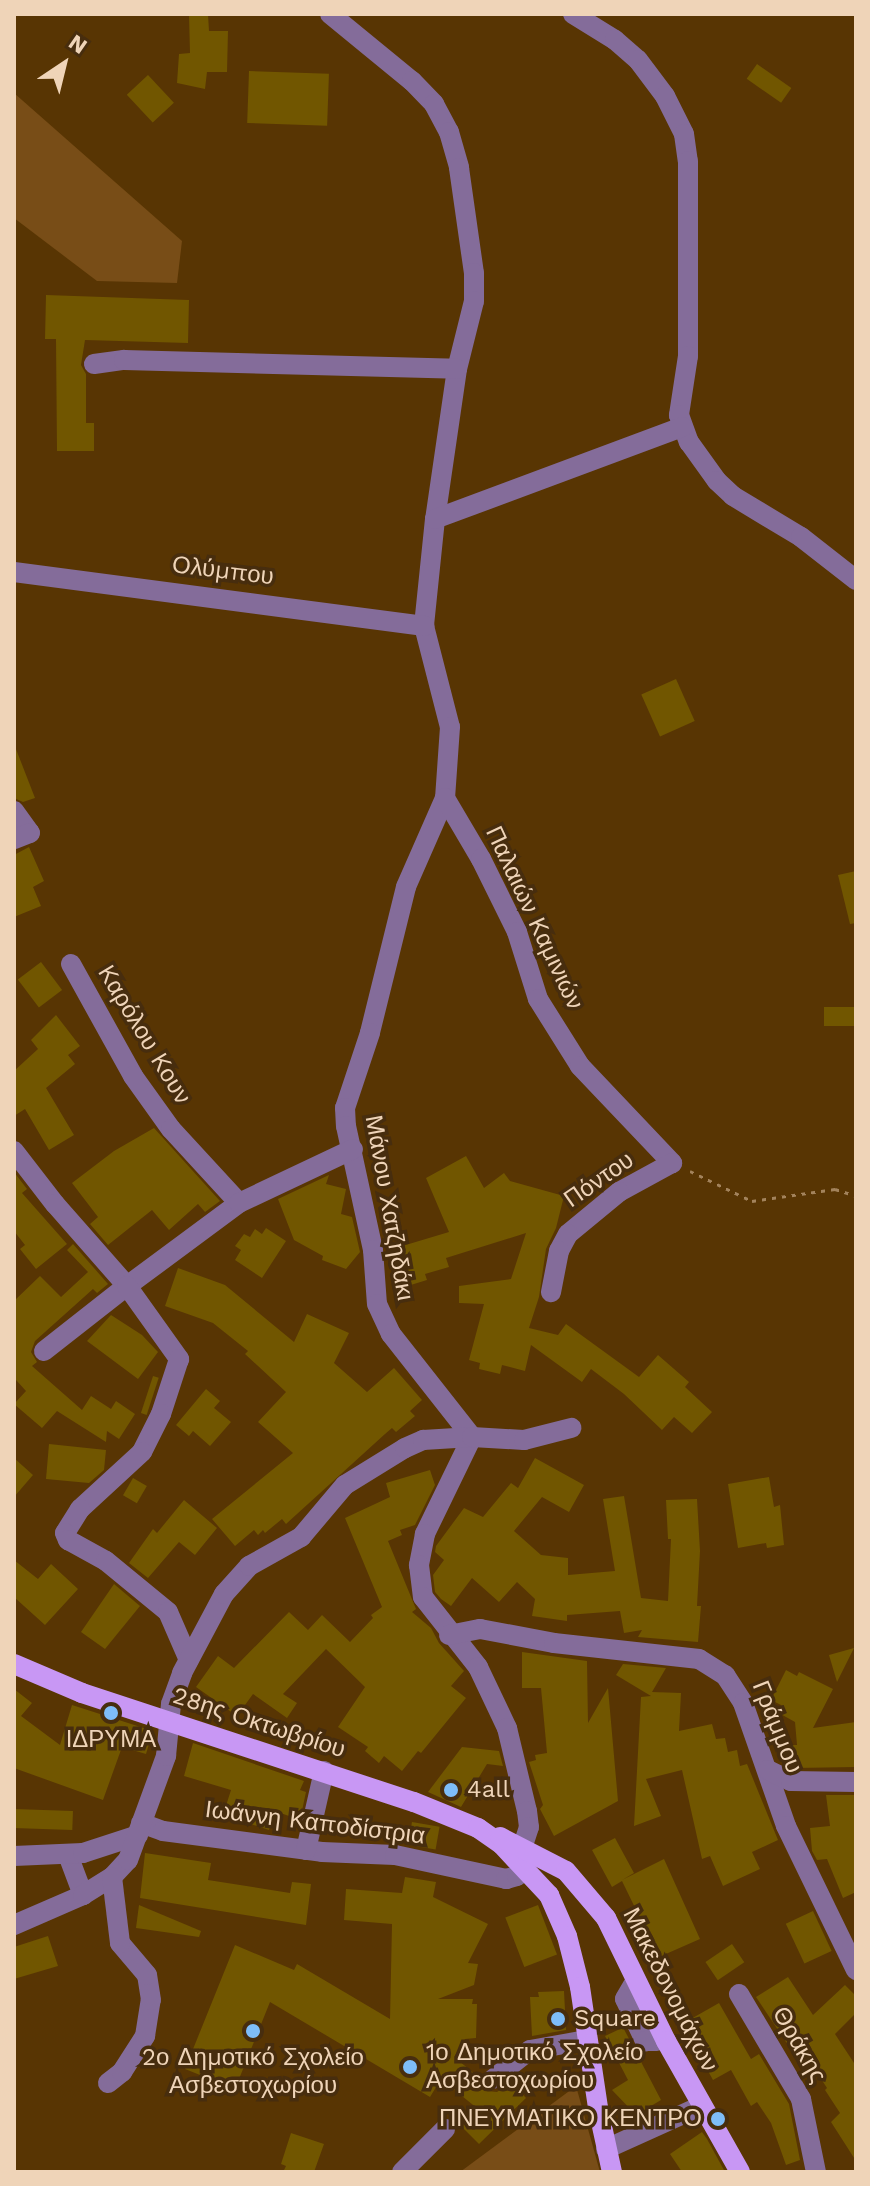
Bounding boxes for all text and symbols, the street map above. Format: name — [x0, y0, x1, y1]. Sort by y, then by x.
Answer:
north arrow — [24, 24, 104, 104]
text: N — [64, 29, 92, 59]
street label: Ολύμπου — [170, 550, 276, 592]
street label: Παλαιών Καμινιών — [479, 822, 589, 1014]
street label: Καρόλου Κουν — [91, 960, 197, 1110]
street label: Μάνου Χατζηδάκι — [359, 1113, 419, 1303]
street label: Πόντου — [559, 1146, 639, 1214]
street label: Γράμμου — [745, 1677, 809, 1777]
street label: 28ης Οκτωβρίου — [169, 1682, 349, 1764]
marker: ΙΔΡΥΜΑ — [102, 1704, 120, 1722]
place label: ΙΔΡΥΜΑ — [66, 1726, 156, 1754]
place label: 4all — [467, 1776, 510, 1804]
marker: 4all — [442, 1781, 460, 1799]
street label: Ιωάννη Καποδίστρια — [203, 1795, 427, 1851]
street label: Μακεδονομάχων — [616, 1903, 724, 2077]
street label: Θράκης — [766, 2002, 832, 2088]
place label: Square — [574, 2005, 656, 2033]
marker: Square — [549, 2010, 567, 2028]
marker: 2ο Δημοτικό Σχολείο Ασβεστοχωρίου — [244, 2022, 262, 2040]
place label: 1ο Δημοτικό Σχολείο Ασβεστοχωρίου — [426, 2039, 643, 2095]
place label: 2ο Δημοτικό Σχολείο Ασβεστοχωρίου — [142, 2044, 364, 2100]
marker: 1ο Δημοτικό Σχολείο Ασβεστοχωρίου — [401, 2058, 419, 2076]
place label: ΠΝΕΥΜΑΤΙΚΟ ΚΕΝΤΡΟ — [439, 2105, 702, 2133]
marker: ΠΝΕΥΜΑΤΙΚΟ ΚΕΝΤΡΟ — [709, 2110, 727, 2128]

